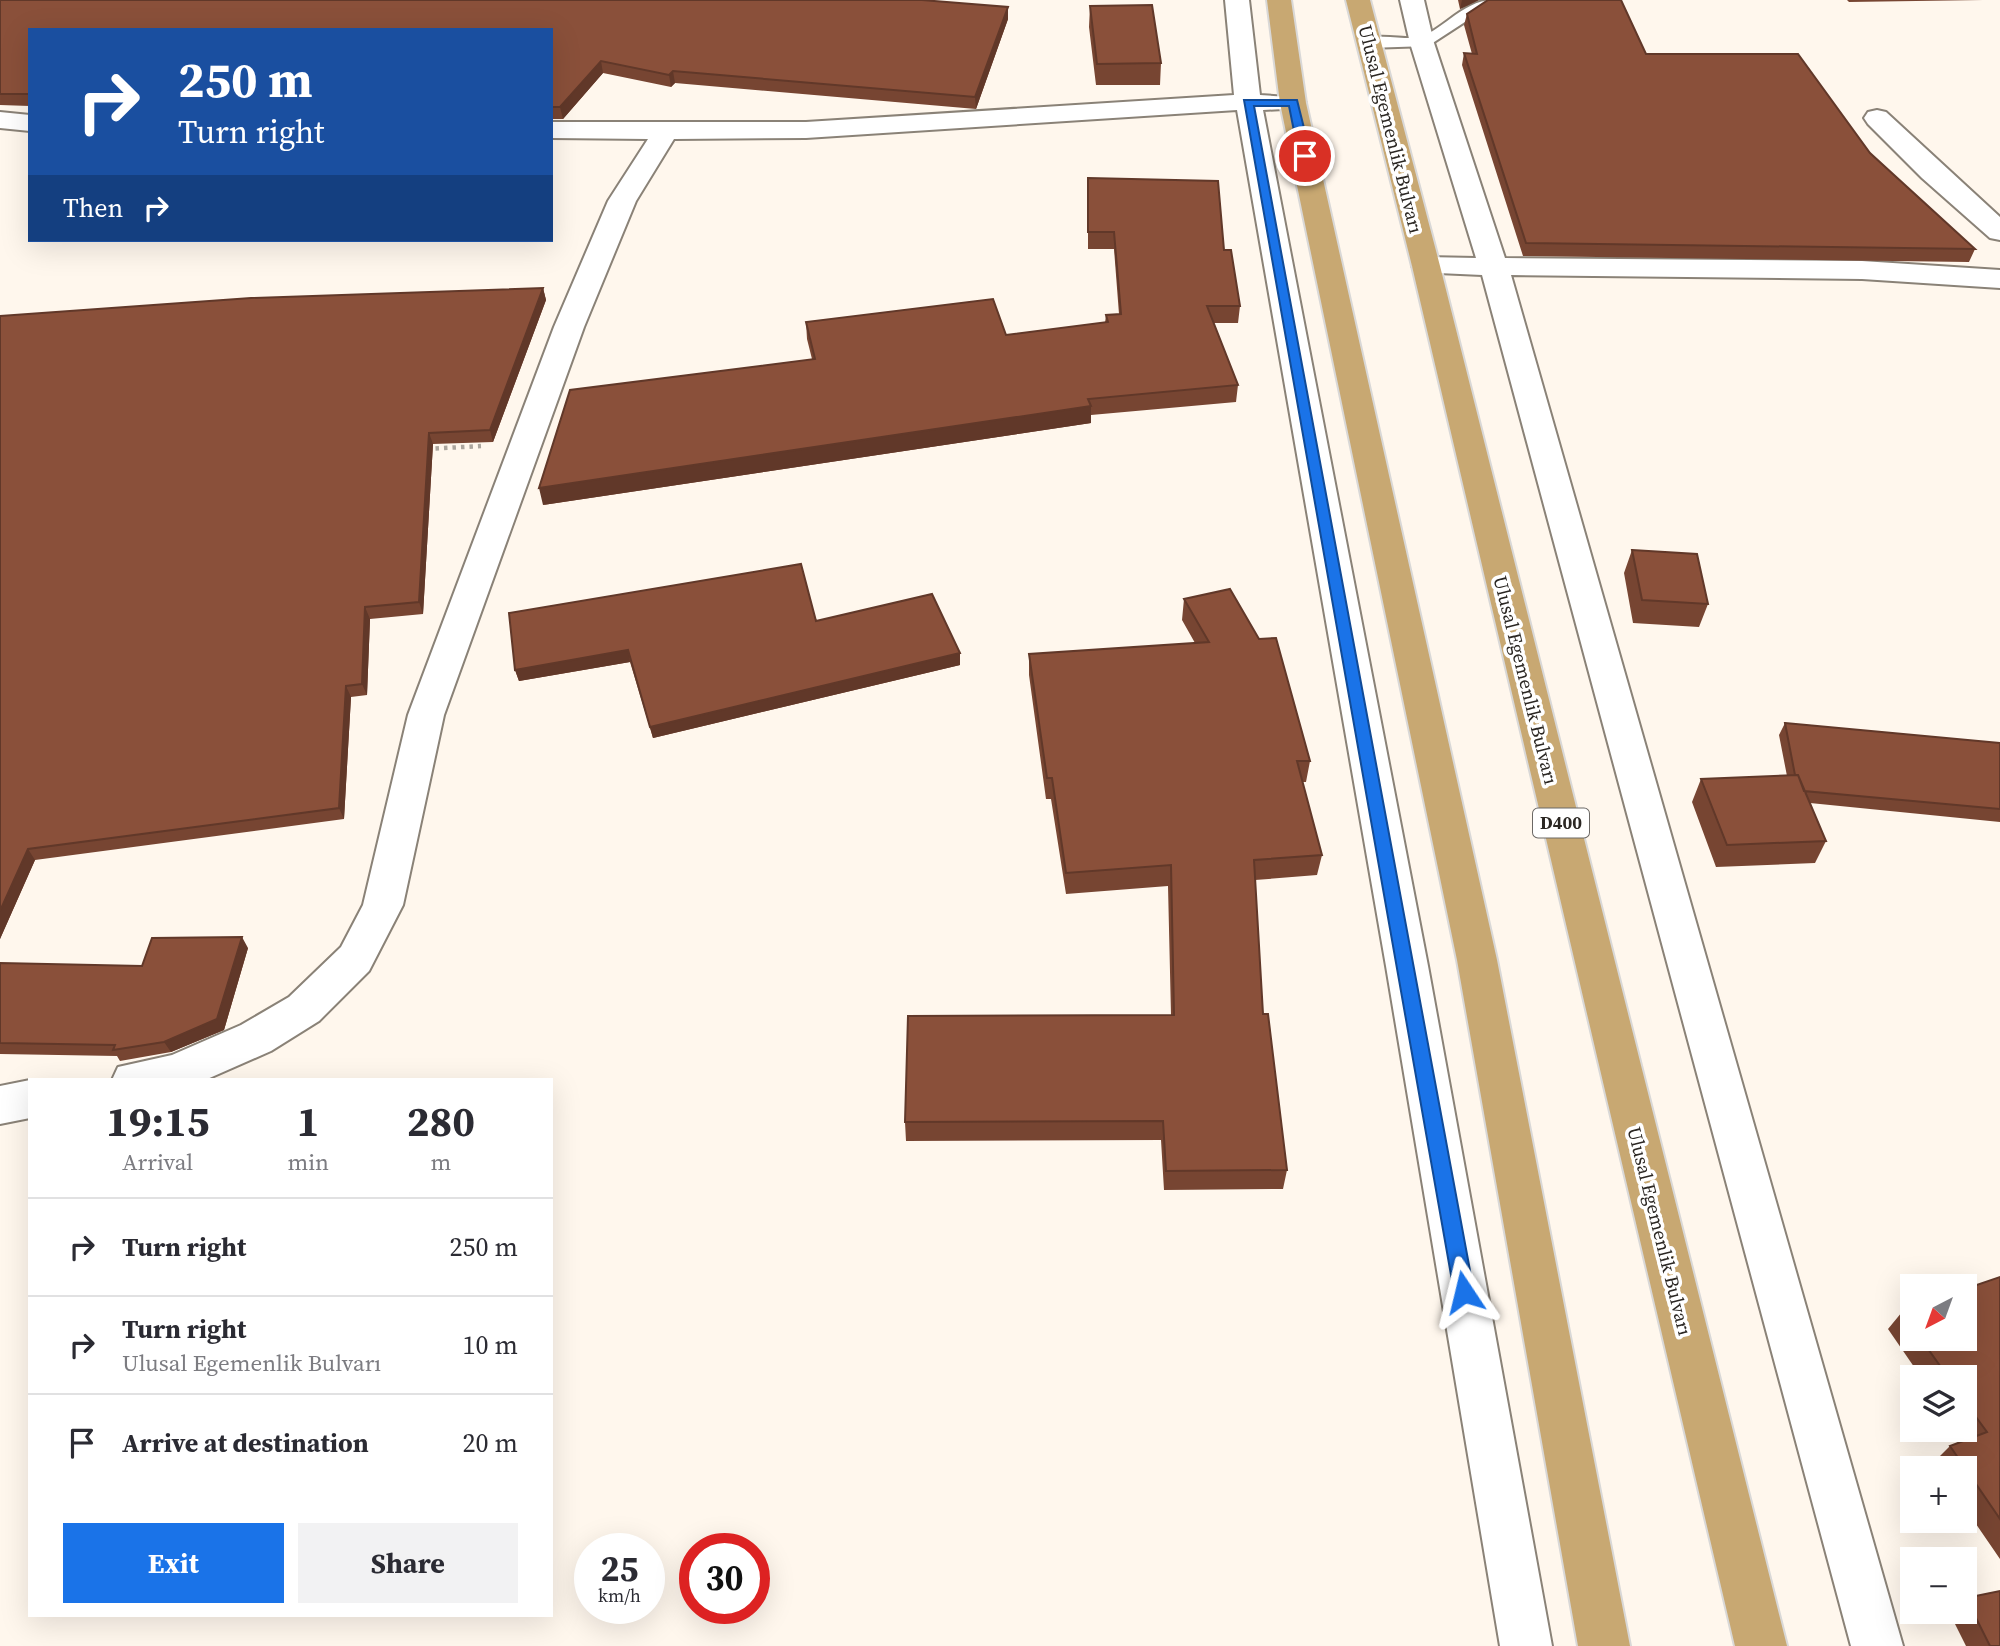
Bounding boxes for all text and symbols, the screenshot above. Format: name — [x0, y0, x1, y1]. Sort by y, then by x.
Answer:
street label: Ulusal Egemenlik Bulvarı — [1352, 22, 1430, 236]
text: 250 m — [178, 46, 313, 113]
icon: right — [63, 56, 154, 147]
text: Turn right — [178, 110, 324, 154]
pin — [1275, 126, 1335, 186]
icon: arrive — [1286, 137, 1324, 175]
icon: right — [137, 189, 175, 227]
text: Then — [63, 190, 123, 226]
street label: Ulusal Egemenlik Bulvarı — [1487, 573, 1565, 787]
road number: D400 — [1533, 808, 1589, 838]
text: 19:15 — [106, 1092, 210, 1150]
text: 1 — [297, 1092, 320, 1150]
text: 280 — [407, 1092, 475, 1150]
street label: Ulusal Egemenlik Bulvarı — [1621, 1124, 1699, 1338]
text: Arrival — [122, 1146, 193, 1178]
text: min — [287, 1146, 329, 1178]
text: m — [431, 1146, 451, 1178]
icon: right — [63, 1228, 101, 1266]
text: Turn right — [122, 1229, 246, 1265]
text: 250 m — [450, 1229, 518, 1265]
position arrow — [1427, 1255, 1501, 1329]
north arrow — [1900, 1274, 1978, 1351]
map controls — [1900, 1274, 1977, 1624]
text: Turn right — [122, 1311, 246, 1347]
icon: right — [63, 1326, 101, 1364]
text: 10 m — [463, 1327, 518, 1363]
text: Ulusal Egemenlik Bulvarı — [122, 1347, 381, 1379]
button: layers — [1900, 1365, 1977, 1442]
icon: arrive — [63, 1424, 101, 1462]
text: Arrive at destination — [122, 1425, 369, 1461]
text: 20 m — [463, 1425, 518, 1461]
button: + — [1900, 1456, 1977, 1533]
button: Exit — [63, 1523, 284, 1603]
button: Share — [298, 1523, 518, 1603]
speed limit sign: 30 — [679, 1533, 770, 1624]
text: 25 — [601, 1545, 638, 1593]
button: − — [1900, 1547, 1977, 1624]
text: km/h — [598, 1583, 641, 1608]

